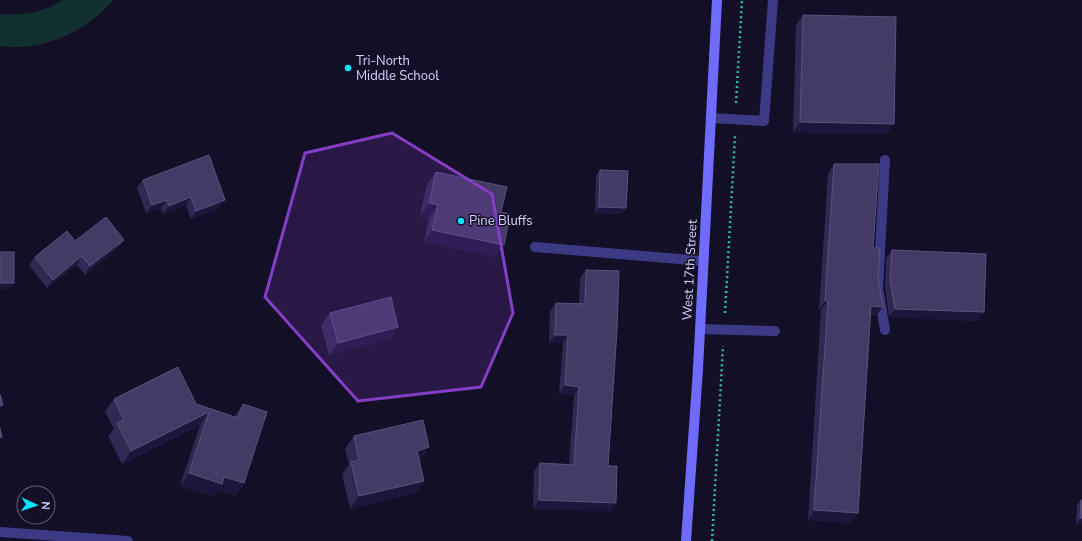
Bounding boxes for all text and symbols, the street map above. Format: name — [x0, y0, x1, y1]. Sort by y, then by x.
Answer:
place label: Tri-North Middle School — [356, 52, 439, 85]
marker: Tri-North Middle School — [343, 63, 353, 73]
place label: Pine Bluffs — [469, 212, 532, 230]
marker: Pine Bluffs — [456, 216, 466, 226]
street label: West 17th Street — [678, 219, 702, 321]
north arrow — [16, 485, 56, 525]
text: N — [38, 501, 53, 510]

